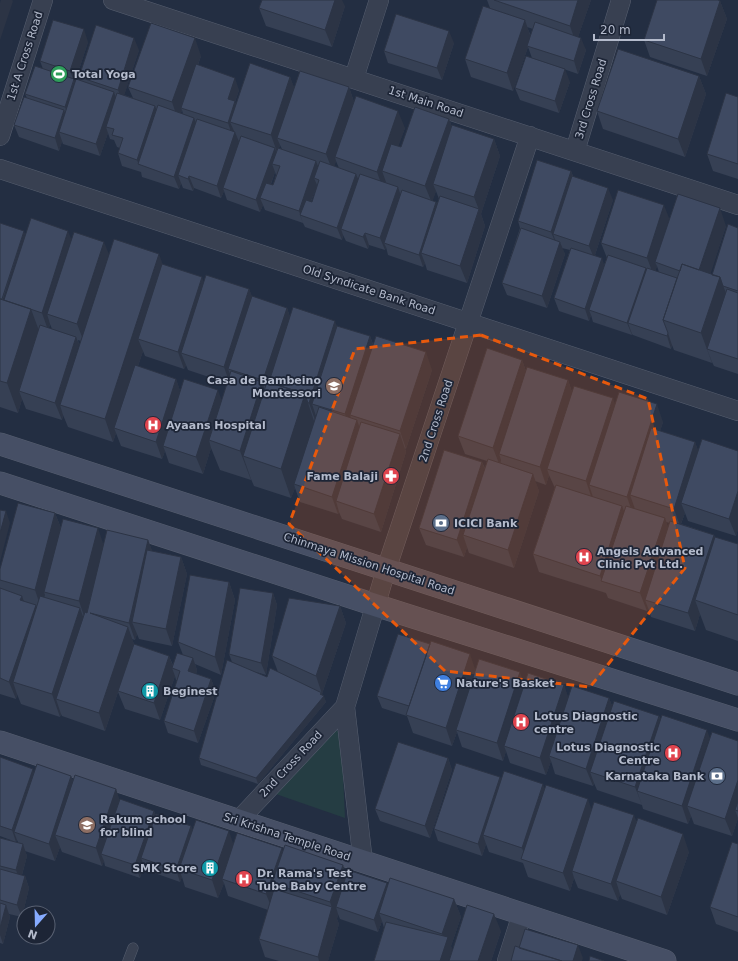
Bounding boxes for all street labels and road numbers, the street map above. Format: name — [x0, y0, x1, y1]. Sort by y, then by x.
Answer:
street label: 1st A Cross Road — [4, 10, 46, 102]
street label: 3rd Cross Road — [573, 57, 609, 141]
street label: 1st Main Road — [387, 84, 465, 120]
street label: Old Syndicate Bank Road — [301, 262, 437, 318]
street label: 2nd Cross Road — [417, 378, 455, 464]
street label: Chinmaya Mission Hospital Road — [282, 530, 456, 598]
street label: 2nd Cross Road — [257, 728, 325, 800]
street label: Sri Krishna Temple Road — [222, 810, 352, 864]

